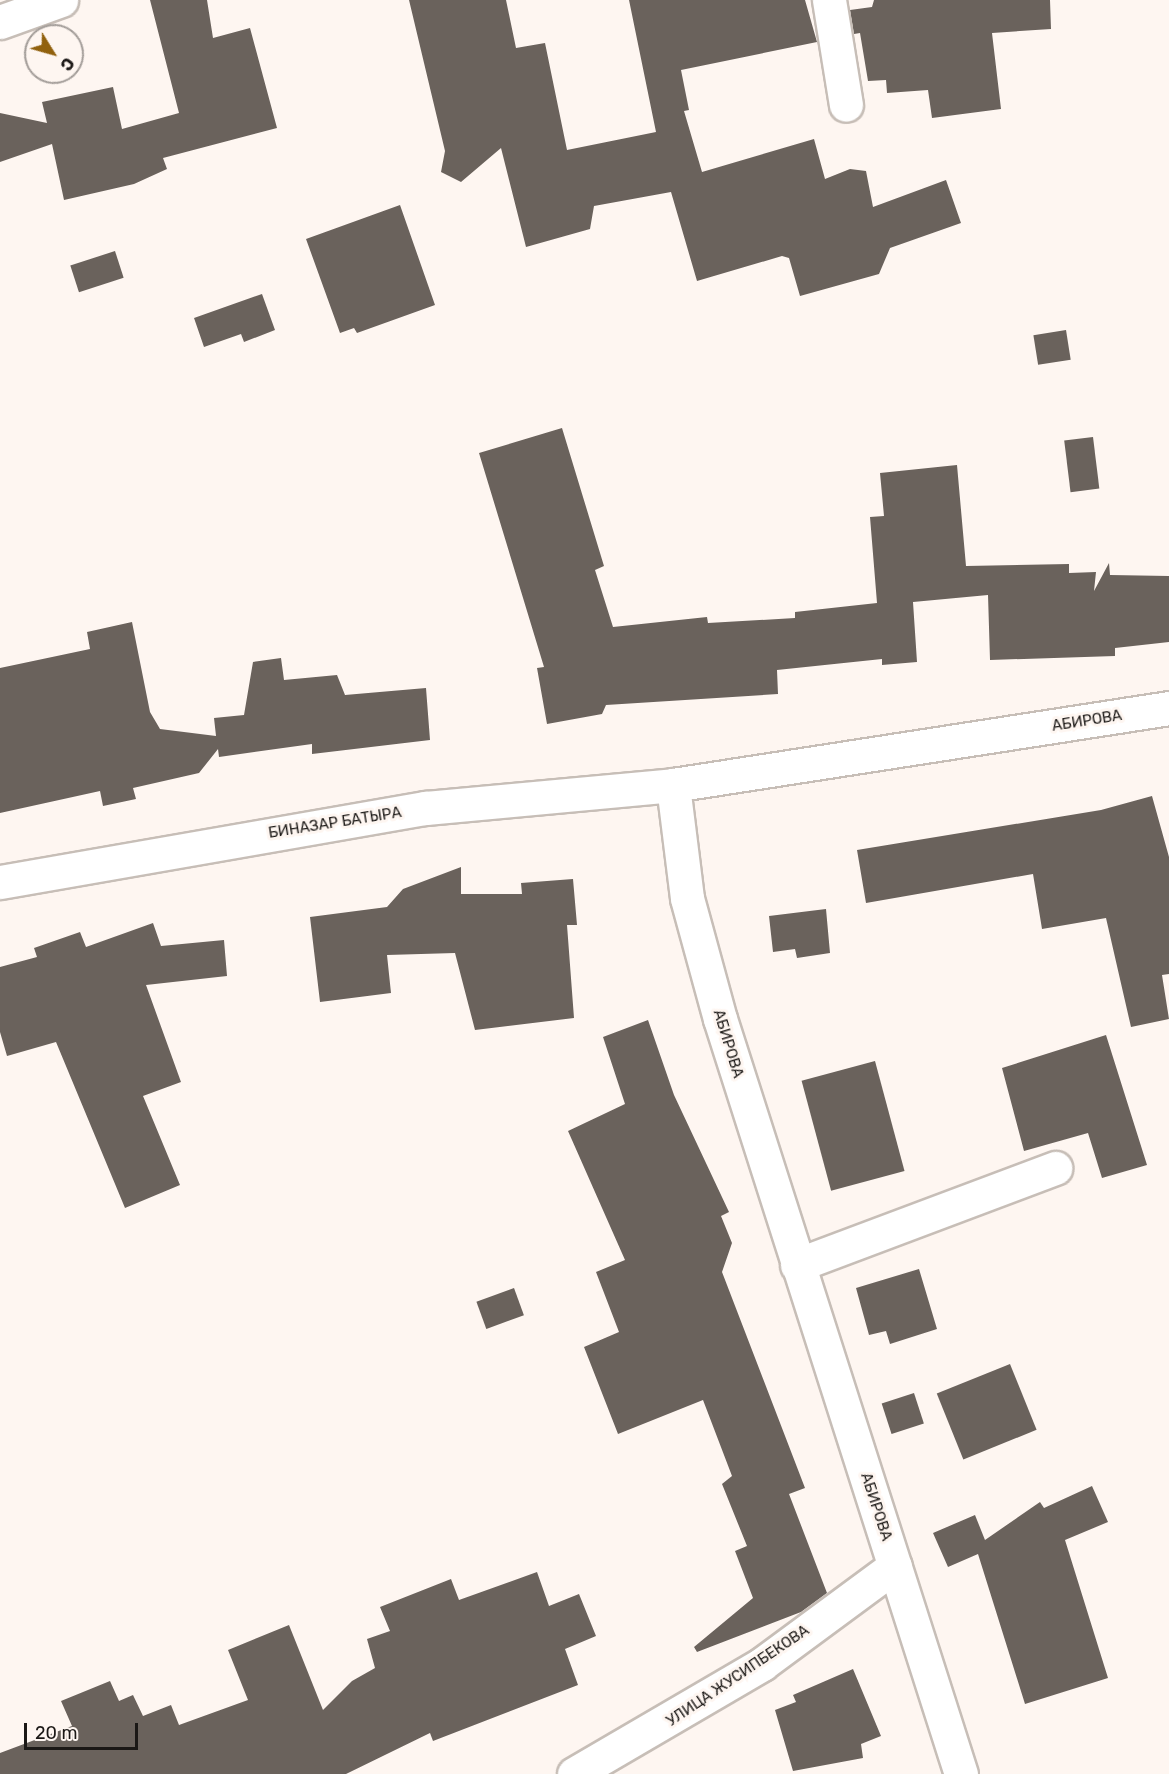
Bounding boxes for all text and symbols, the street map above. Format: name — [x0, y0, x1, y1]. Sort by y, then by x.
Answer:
north arrow — [24, 24, 84, 84]
text: С — [56, 54, 78, 74]
street label: АБИРОВА — [1051, 707, 1123, 735]
street label: БИНАЗАР БАТЫРА — [267, 804, 403, 842]
street label: АБИРОВА — [709, 1008, 747, 1080]
street label: АБИРОВА — [857, 1471, 895, 1543]
street label: УЛИЦА ЖУСИПБЕКОВА — [663, 1622, 813, 1730]
scale bar — [27, 1711, 141, 1749]
text: 20 m — [35, 1722, 77, 1744]

